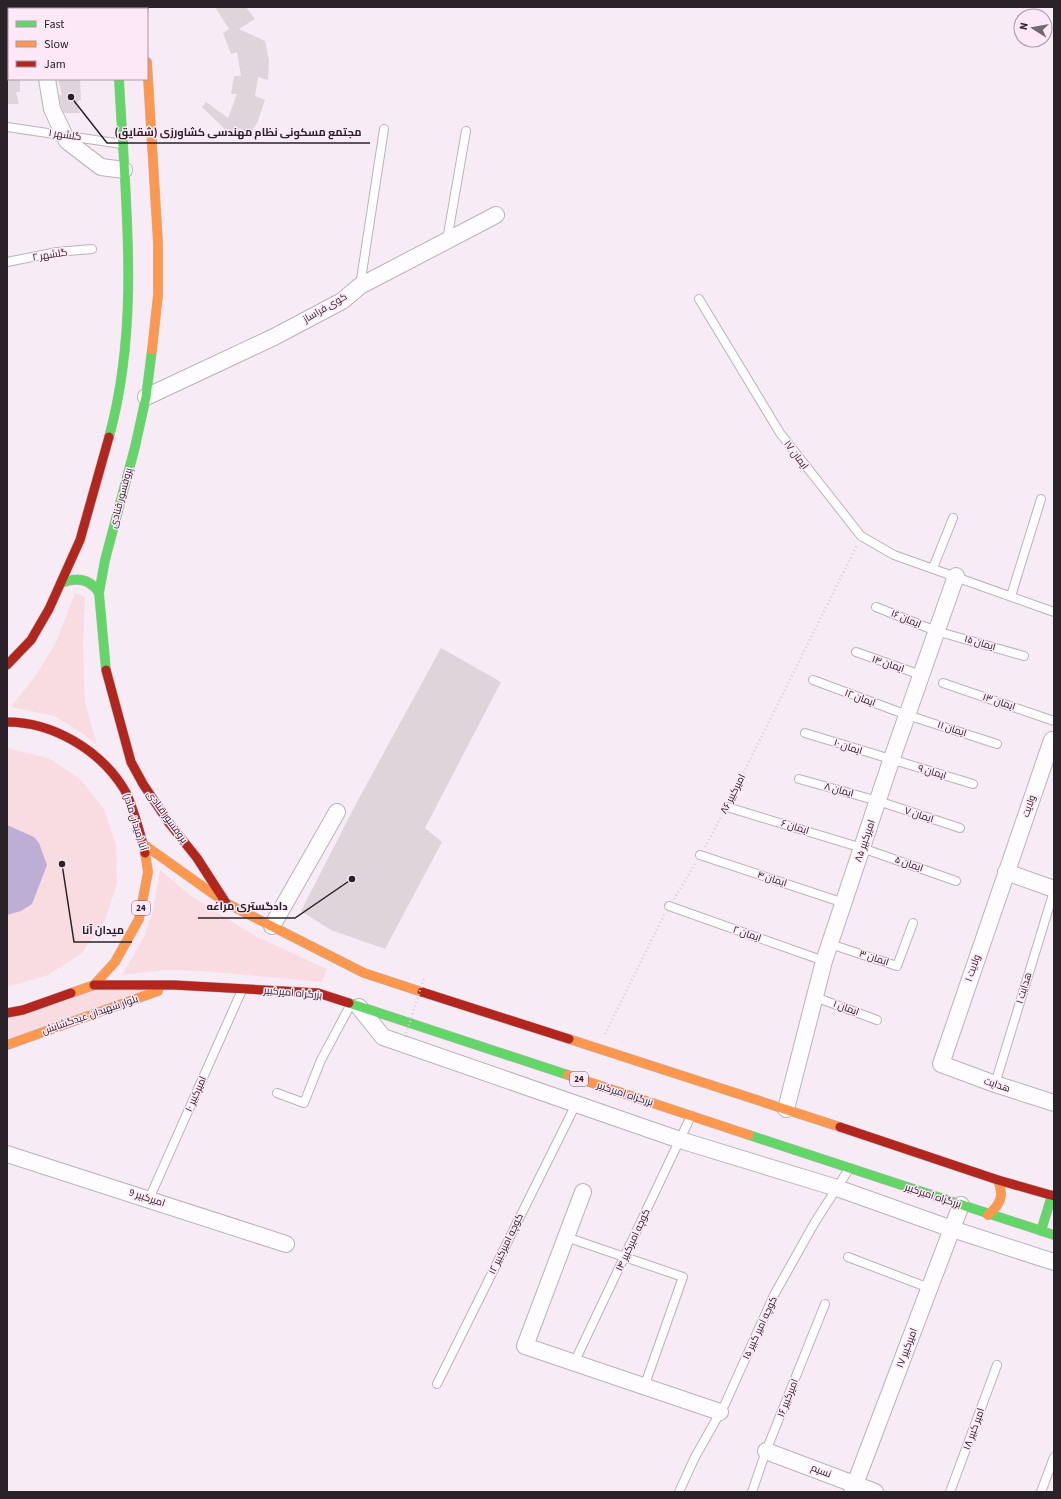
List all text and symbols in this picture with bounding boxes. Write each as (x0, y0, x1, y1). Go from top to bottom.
legend (8, 8, 148, 80)
north arrow (1013, 8, 1053, 48)
text: Fast (44, 16, 64, 33)
text: N (1016, 21, 1032, 31)
text: Slow (44, 36, 69, 53)
text: Jam (44, 56, 66, 73)
callout: (مجتمع مسکونی نظام مهندسی کشاورزی (شقایق (107, 120, 370, 143)
text: (مجتمع مسکونی نظام مهندسی کشاورزی (شقایق (114, 125, 362, 140)
street label: گلشهر ۱ (48, 126, 82, 144)
street label: گلشهر ۲ (31, 245, 69, 265)
street label: کوی فراساز (300, 290, 350, 327)
street label: ایمان ۱۷ (780, 438, 812, 472)
street label: پروفسور قنادی (106, 466, 136, 530)
street label: ایمان ۱۶ (889, 607, 923, 631)
street label: ایمان ۱۵ (963, 632, 997, 654)
street label: ایمان ۱۴ (870, 652, 906, 676)
street label: ایمان ۱۲ (843, 686, 877, 710)
street label: ایمان ۱۳ (981, 690, 1017, 714)
street label: ایمان ۱۱ (936, 718, 968, 740)
street label: ایمان ۱۰ (832, 736, 864, 758)
street label: ایمان ۹ (916, 761, 948, 783)
street label: امیرکبیر ۸۶ (717, 772, 749, 816)
street label: ایمان ۸ (823, 779, 855, 801)
street label: پروفسور قنادی (143, 788, 191, 846)
street label: آنا (میدان مادر) (120, 792, 150, 853)
street label: ولایت (1019, 793, 1039, 819)
street label: ایمان ۷ (903, 804, 935, 826)
street label: ایمان ۶ (779, 816, 811, 838)
street label: امیرکبیر ۸۵ (851, 818, 879, 864)
street label: ایمان ۵ (893, 853, 925, 875)
street label: ایمان ۴ (755, 868, 789, 890)
callout: دادگستری مراغه (198, 895, 295, 918)
text: دادگستری مراغه (206, 899, 288, 914)
road number: 24 (132, 901, 150, 915)
callout: میدان آنا (74, 919, 132, 942)
text: میدان آنا (82, 923, 124, 938)
street label: ایمان ۲ (731, 923, 763, 945)
street label: ایمان ۳ (857, 947, 891, 969)
street label: ولایت ۱ (962, 953, 984, 983)
street label: هدایت ۱ (1013, 971, 1035, 1005)
street label: بزرگراه امیرکبیر (262, 983, 323, 1003)
street label: بلوار شهیدان عیدگشایش (40, 992, 140, 1038)
street label: ایمان ۱ (831, 997, 861, 1019)
road number: 24 (570, 1072, 588, 1086)
street label: امیرکبیر ۱۰ (182, 1074, 210, 1114)
street label: هدایت (982, 1074, 1012, 1096)
street label: بزرگراه امیرکبیر (594, 1078, 655, 1110)
street label: بزرگراه امیرکبیر (902, 1180, 963, 1212)
street label: امیرکبیر 9 (127, 1186, 167, 1210)
street label: کوچه امیرکبیر ۱۴ (612, 1207, 654, 1273)
street label: کوچه امیرکبیر ۱۲ (485, 1211, 527, 1277)
street label: کوچه امیر کبیر ۱۵ (739, 1294, 781, 1362)
street label: امیرکبیر ۱۷ (893, 1326, 921, 1370)
street label: امیرکبیر ۱۶ (774, 1377, 802, 1419)
street label: امیر کبیر ۱۸ (960, 1406, 988, 1452)
street label: نسیم (809, 1461, 833, 1481)

